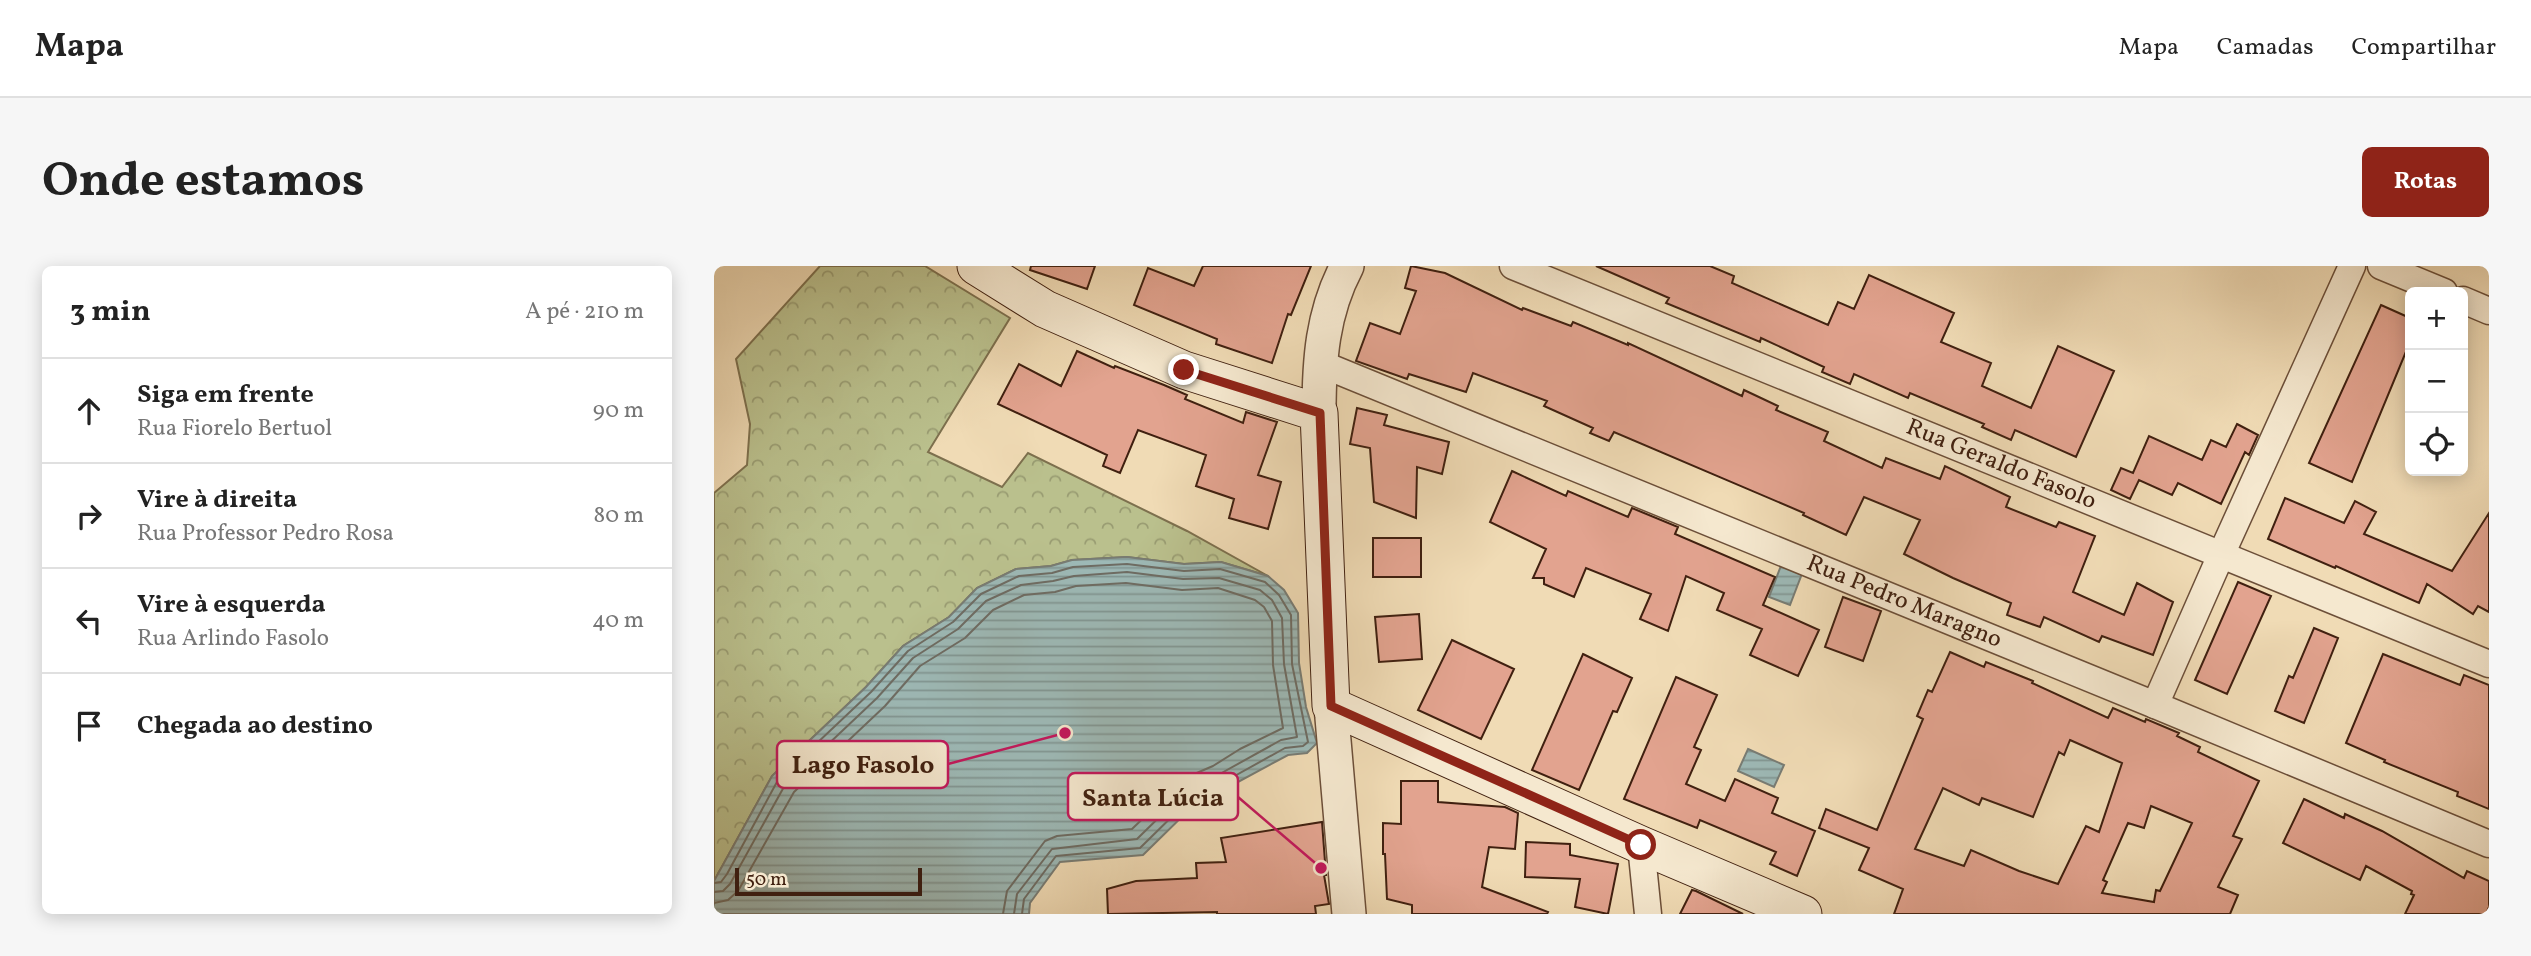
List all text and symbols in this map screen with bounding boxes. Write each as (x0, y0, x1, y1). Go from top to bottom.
text: Mapa (35, 25, 124, 71)
text: Mapa (2119, 31, 2179, 65)
text: Camadas (2217, 31, 2313, 65)
text: Compartilhar (2351, 31, 2496, 65)
button: Rotas (2362, 147, 2489, 217)
text: Onde estamos (42, 148, 364, 217)
map controls (2405, 287, 2468, 476)
button: + (2405, 287, 2468, 350)
text: 3 min (70, 291, 151, 333)
text: A pé · 210 m (525, 296, 644, 328)
button: − (2405, 350, 2468, 413)
route end (1168, 354, 1199, 385)
text: Siga em frente (137, 377, 314, 413)
icon: ahead (70, 392, 108, 430)
text: 90 m (593, 395, 644, 427)
street label: Rua Geraldo Fasolo (1901, 411, 2101, 519)
text: Rua Fiorelo Bertuol (137, 413, 332, 445)
button: locate (2405, 413, 2468, 476)
text: Vire à direita (137, 482, 297, 518)
icon: right (70, 497, 108, 535)
text: 80 m (594, 500, 644, 532)
text: Rua Professor Pedro Rosa (137, 518, 394, 550)
street label: Rua Pedro Maragno (1801, 547, 2007, 658)
text: Vire à esquerda (137, 587, 326, 623)
icon: left (70, 602, 108, 640)
text: 40 m (592, 605, 644, 637)
text: Rua Arlindo Fasolo (137, 623, 329, 655)
icon: arrive (70, 707, 108, 745)
text: Chegada ao destino (137, 708, 373, 744)
callout: Lago Fasolo (777, 741, 948, 788)
text: Lago Fasolo (792, 748, 934, 784)
callout: Santa Lúcia (1068, 773, 1238, 820)
text: Santa Lúcia (1082, 781, 1224, 817)
route start (1625, 829, 1656, 860)
scale bar (735, 865, 922, 897)
text: 50 m (746, 867, 787, 893)

